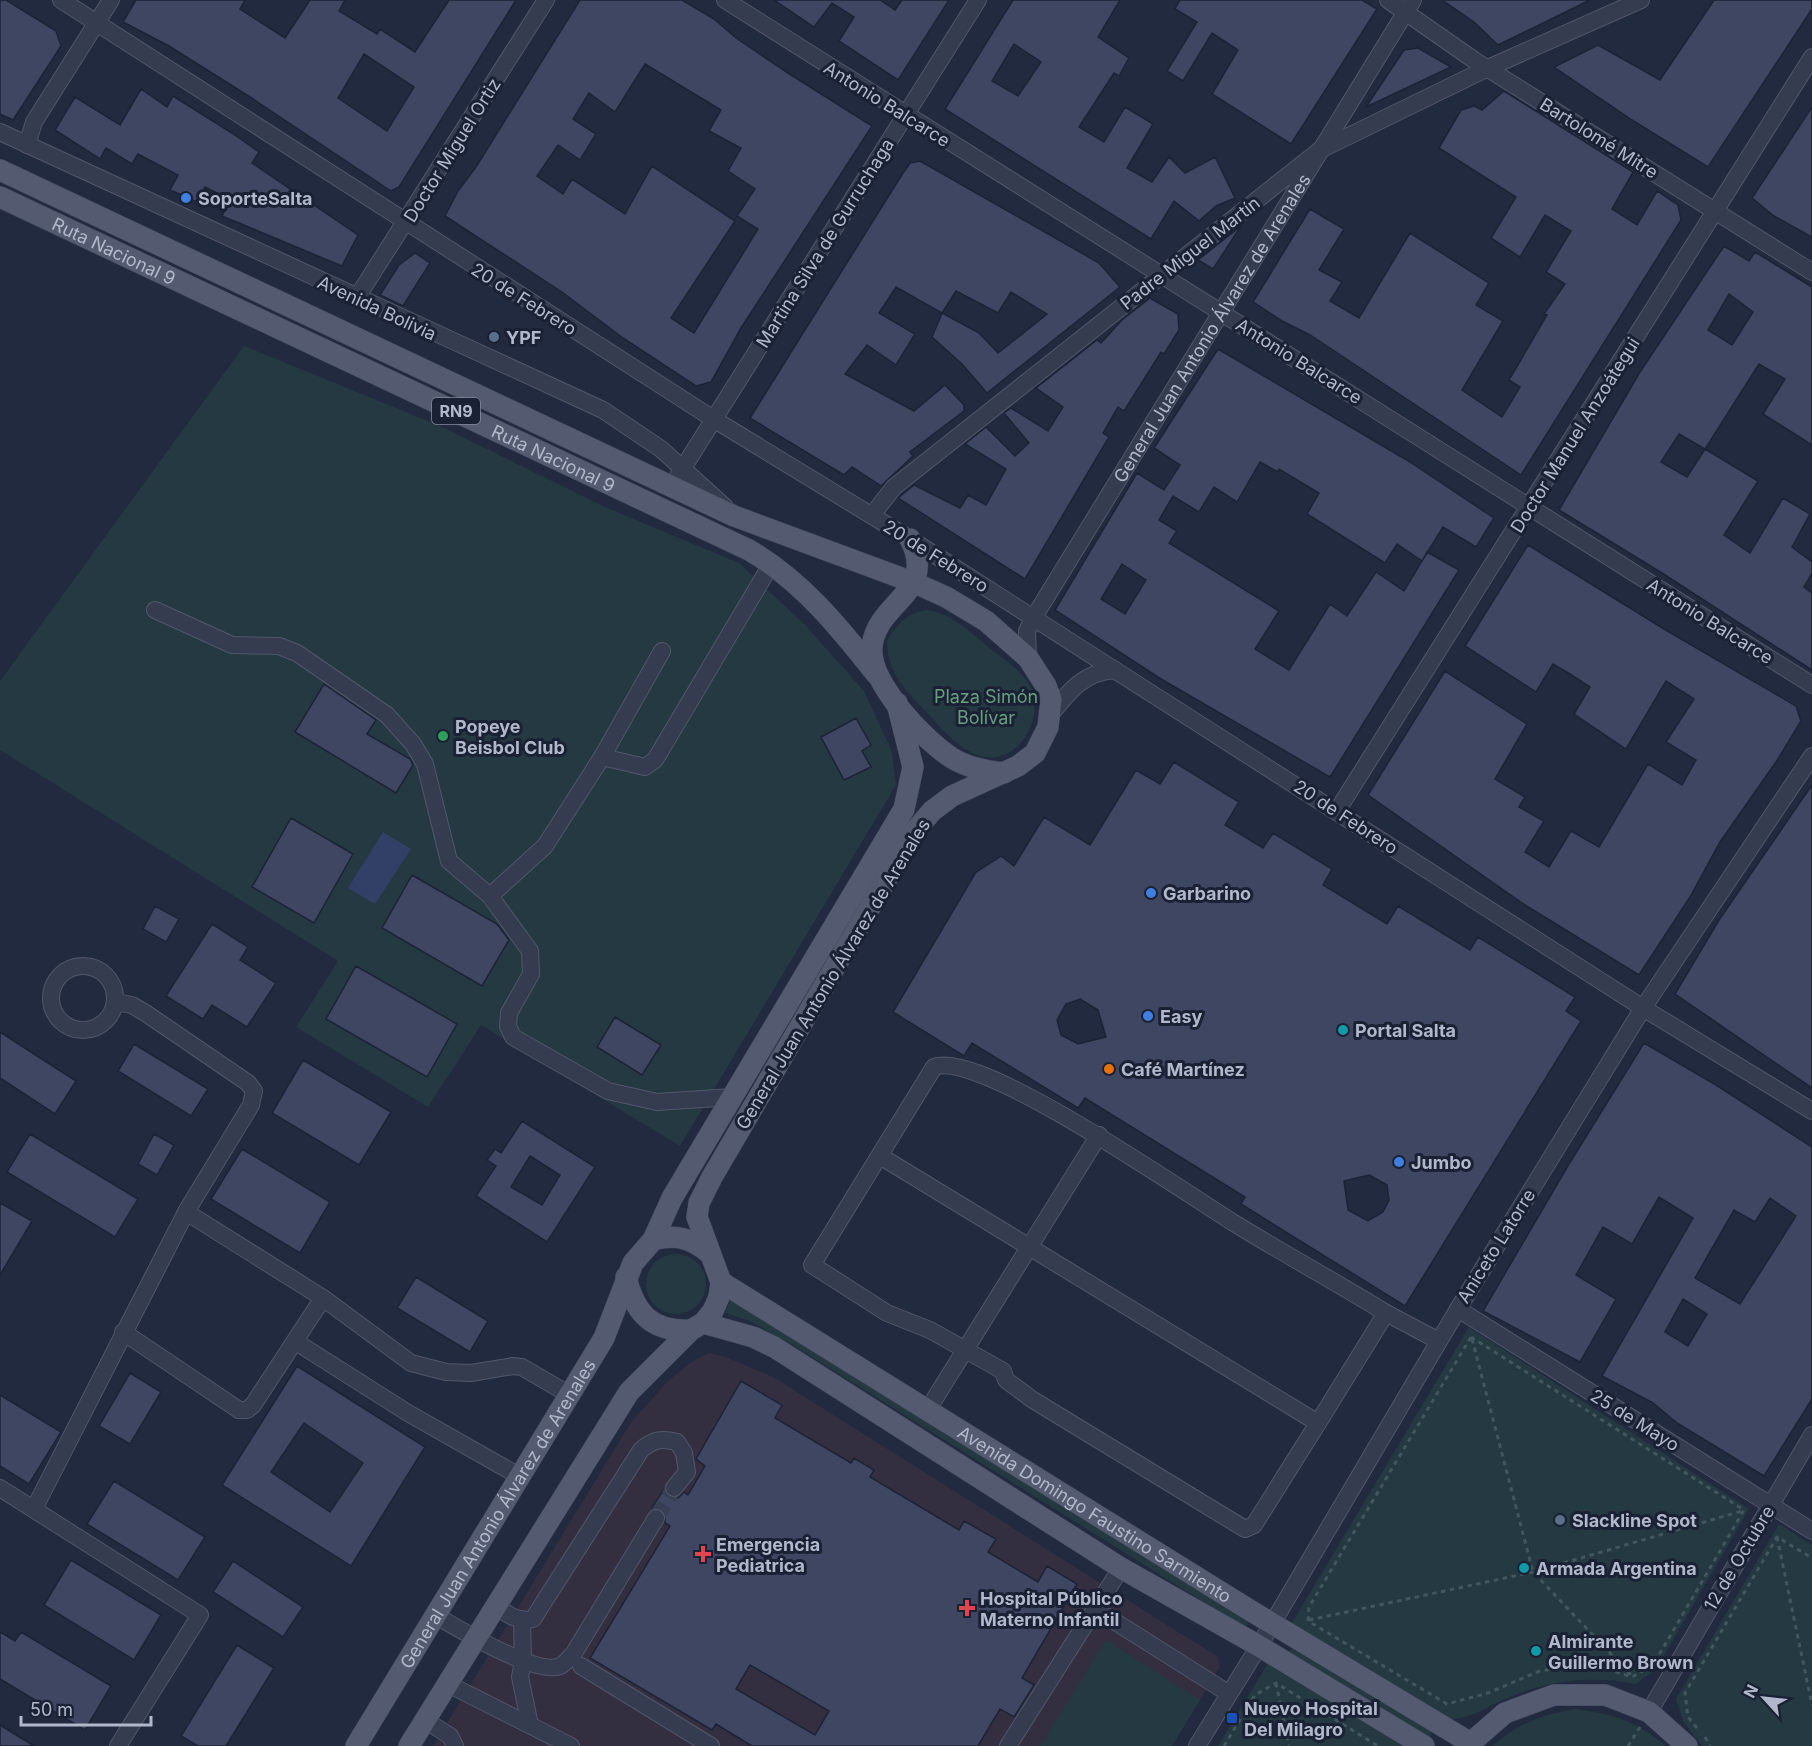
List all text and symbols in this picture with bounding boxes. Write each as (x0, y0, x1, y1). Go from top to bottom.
street label: Antonio Balcarce (820, 57, 954, 151)
street label: Doctor Miguel Ortiz (399, 74, 505, 226)
street label: Bartolomé Mitre (1536, 93, 1662, 183)
street label: Martina Silva de Gurruchaga (752, 135, 898, 351)
street label: General Juan Antonio Álvarez de Arenales (1109, 170, 1314, 486)
place label: SoporteSalta (198, 188, 313, 209)
marker: SoporteSalta (179, 191, 193, 205)
street label: Padre Miguel Martín (1116, 192, 1264, 314)
street label: Ruta Nacional 9 (49, 213, 179, 289)
street label: 20 de Febrero (468, 258, 580, 340)
street label: Avenida Bolivia (314, 271, 440, 345)
street label: Antonio Balcarce (1232, 314, 1366, 408)
place label: YPF (506, 327, 541, 348)
marker: YPF (487, 330, 501, 344)
street label: Doctor Manuel Anzoátegui (1506, 334, 1644, 536)
road number: RN9 (432, 398, 480, 424)
street label: Ruta Nacional 9 (489, 420, 619, 496)
street label: 20 de Febrero (880, 515, 992, 597)
street label: Antonio Balcarce (1643, 574, 1777, 668)
park label: Plaza Simón Bolívar (934, 686, 1038, 728)
place label: Popeye Beisbol Club (455, 716, 565, 758)
marker: Popeye Beisbol Club (436, 729, 450, 743)
street label: 20 de Febrero (1290, 776, 1402, 858)
street label: General Juan Antonio Álvarez de Arenales (731, 815, 934, 1133)
place label: Garbarino (1163, 883, 1251, 904)
marker: Garbarino (1144, 886, 1158, 900)
place label: Easy (1160, 1006, 1202, 1027)
marker: Easy (1141, 1009, 1155, 1023)
place label: Portal Salta (1355, 1020, 1456, 1041)
marker: Portal Salta (1336, 1023, 1350, 1037)
place label: Café Martínez (1121, 1059, 1245, 1080)
marker: Café Martínez (1102, 1062, 1116, 1076)
place label: Jumbo (1411, 1152, 1472, 1173)
marker: Jumbo (1392, 1155, 1406, 1169)
street label: Aniceto Latorre (1452, 1185, 1540, 1307)
street label: General Juan Antonio Álvarez de Arenales (395, 1355, 599, 1672)
street label: 25 de Mayo (1587, 1385, 1683, 1455)
street label: Avenida Domingo Faustino Sarmiento (954, 1421, 1235, 1607)
street label: 12 de Octubre (1699, 1502, 1779, 1614)
place label: Slackline Spot (1572, 1510, 1697, 1531)
marker: Slackline Spot (1553, 1513, 1567, 1527)
place label: Emergencia Pediatrica (716, 1534, 820, 1576)
marker: Emergencia Pediatrica (694, 1545, 712, 1563)
place label: Armada Argentina (1536, 1558, 1697, 1579)
marker: Armada Argentina (1517, 1561, 1531, 1575)
place label: Hospital Público Materno Infantil (980, 1588, 1123, 1630)
marker: Hospital Público Materno Infantil (958, 1599, 976, 1617)
place label: Almirante Guillermo Brown (1548, 1631, 1693, 1673)
marker: Almirante Guillermo Brown (1529, 1644, 1543, 1658)
north arrow (1734, 1668, 1794, 1728)
text: N (1739, 1681, 1762, 1701)
scale bar (21, 1689, 152, 1727)
place label: Nuevo Hospital Del Milagro (1244, 1698, 1378, 1740)
text: 50 m (30, 1699, 73, 1720)
marker: Nuevo Hospital Del Milagro (1225, 1711, 1239, 1725)

